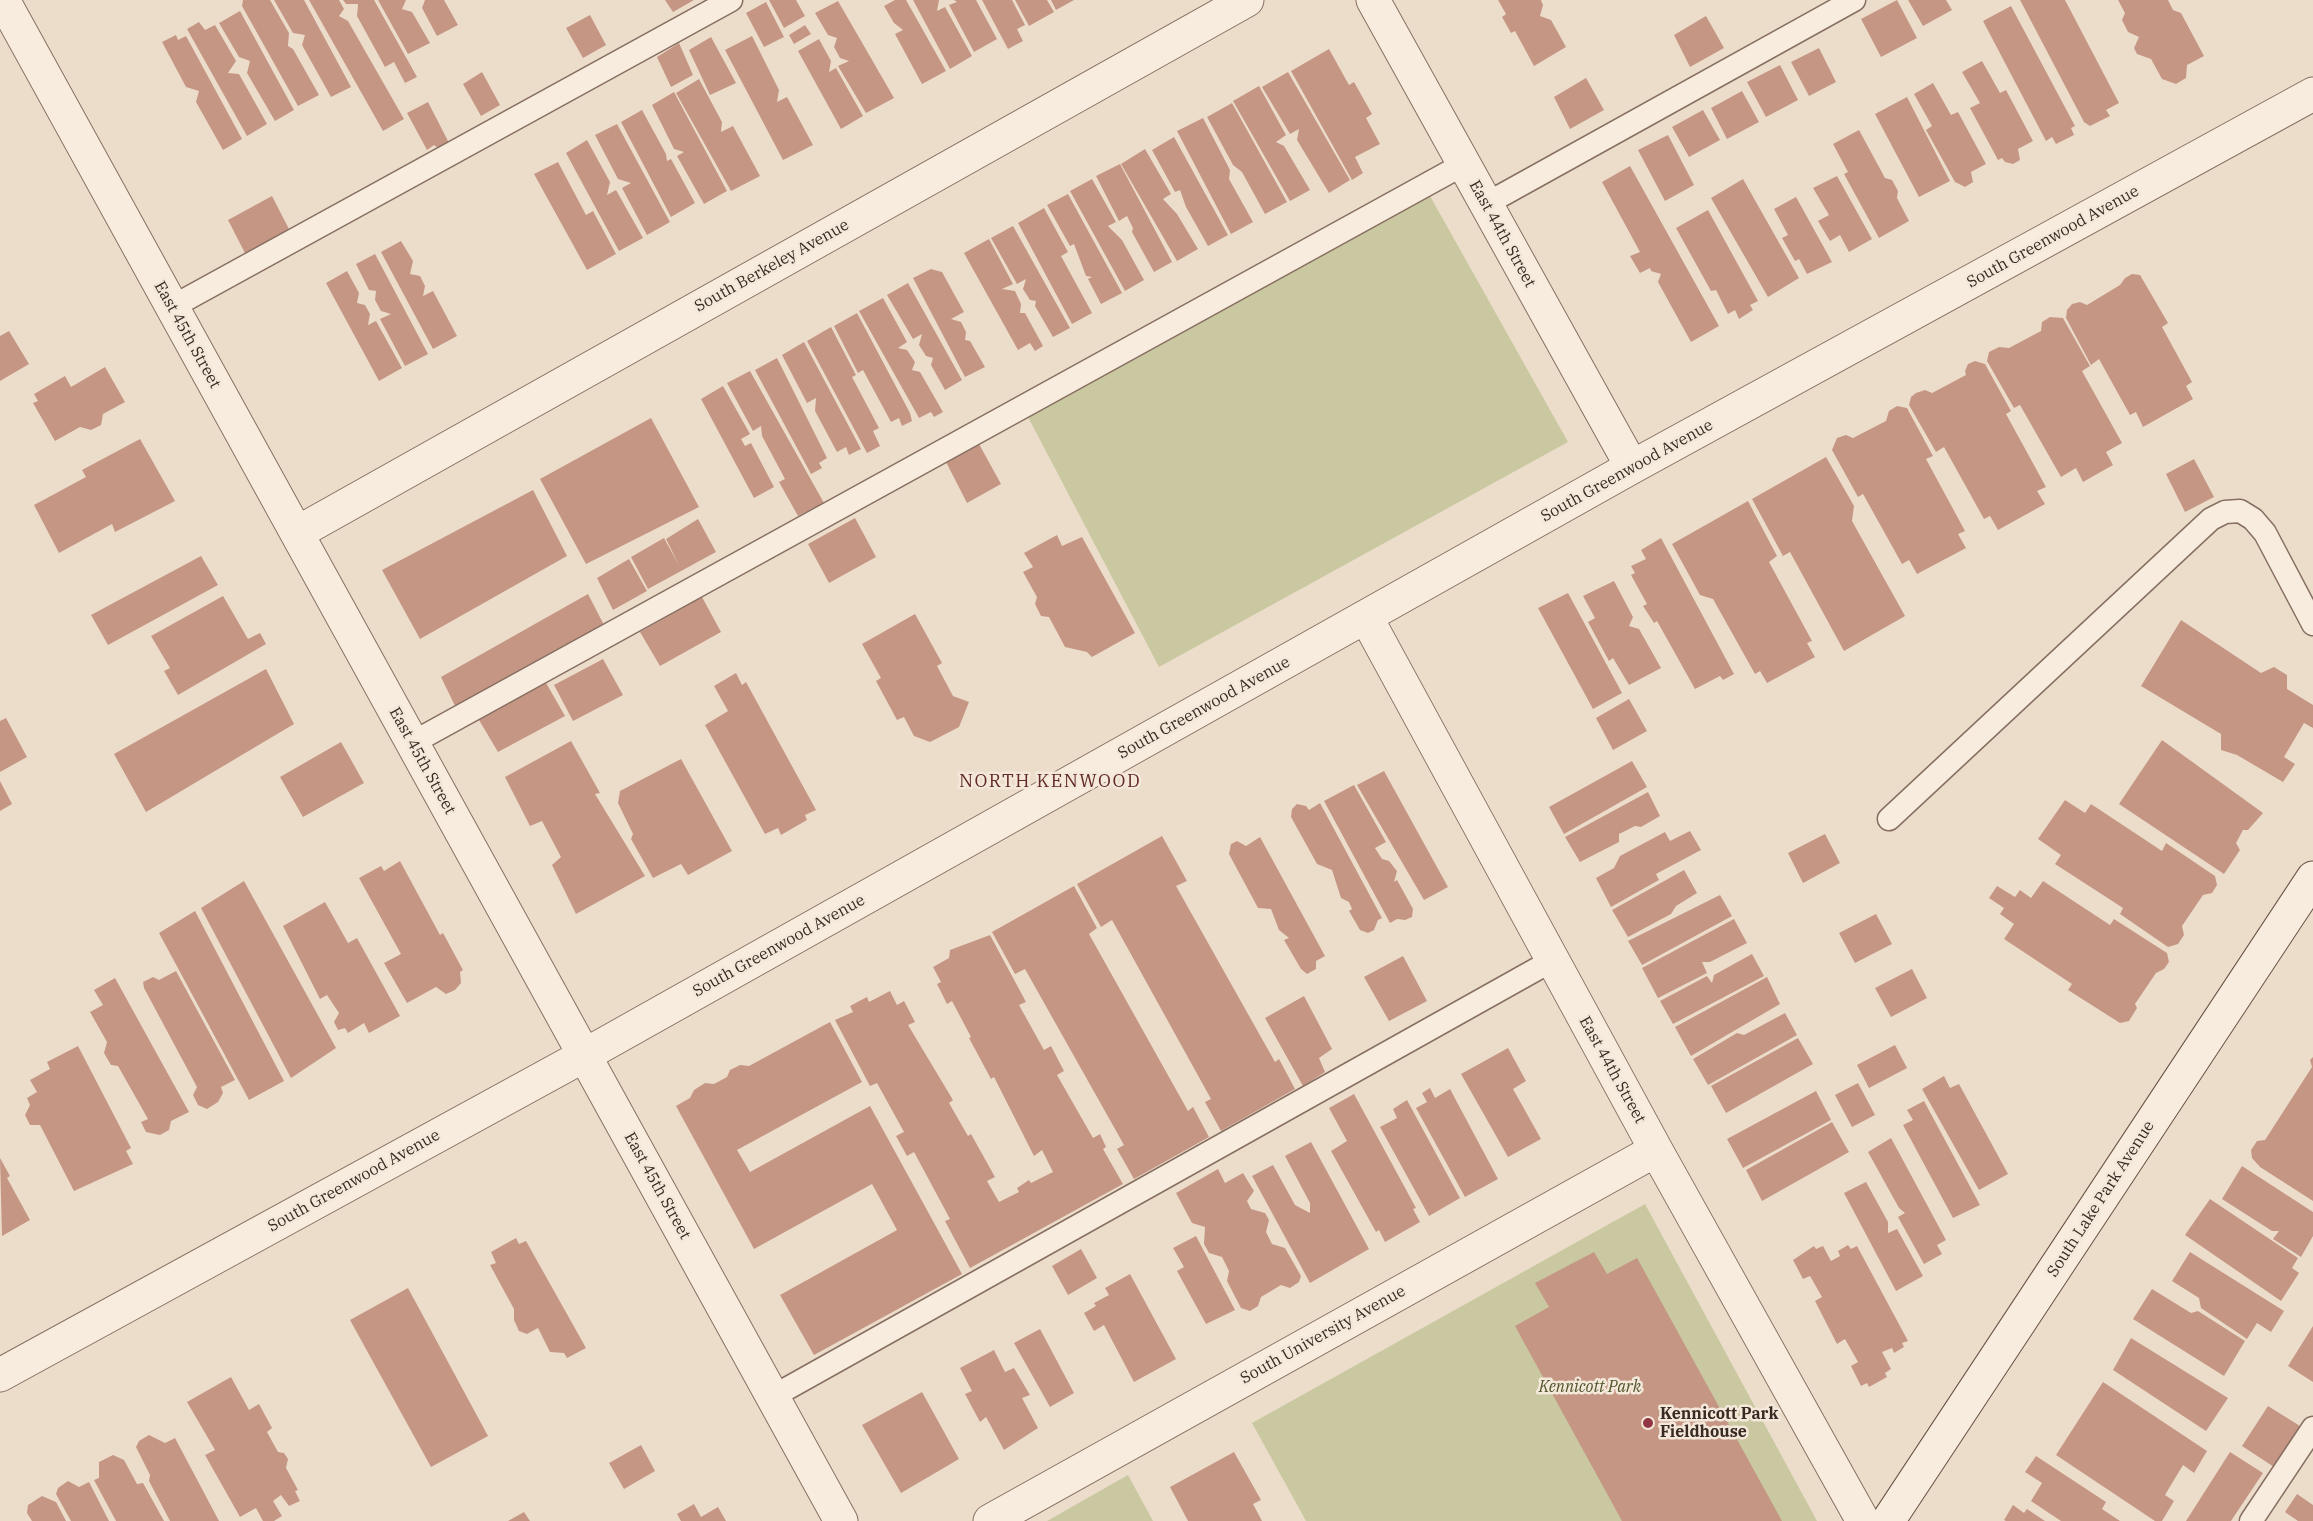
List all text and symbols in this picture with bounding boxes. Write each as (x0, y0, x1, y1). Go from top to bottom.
street label: East 44th Street (1465, 177, 1539, 291)
street label: South Greenwood Avenue (1964, 182, 2142, 292)
street label: South Berkeley Avenue (691, 216, 853, 316)
street label: East 45th Street (150, 278, 224, 392)
street label: South Greenwood Avenue (1538, 416, 1716, 526)
street label: South Greenwood Avenue (1115, 653, 1293, 763)
street label: East 45th Street (385, 704, 459, 818)
district label: NORTH KENWOOD (959, 771, 1141, 793)
street label: South Greenwood Avenue (690, 891, 868, 1001)
street label: East 44th Street (1575, 1013, 1649, 1127)
street label: South Lake Park Avenue (2043, 1117, 2159, 1281)
street label: South Greenwood Avenue (265, 1126, 443, 1236)
street label: East 45th Street (620, 1129, 694, 1243)
street label: South University Avenue (1237, 1282, 1409, 1388)
park label: Kennicott Park (1539, 1377, 1641, 1397)
place label: Kennicott Park Fieldhouse (1660, 1404, 1778, 1442)
marker: Kennicott Park Fieldhouse (1641, 1416, 1655, 1430)

